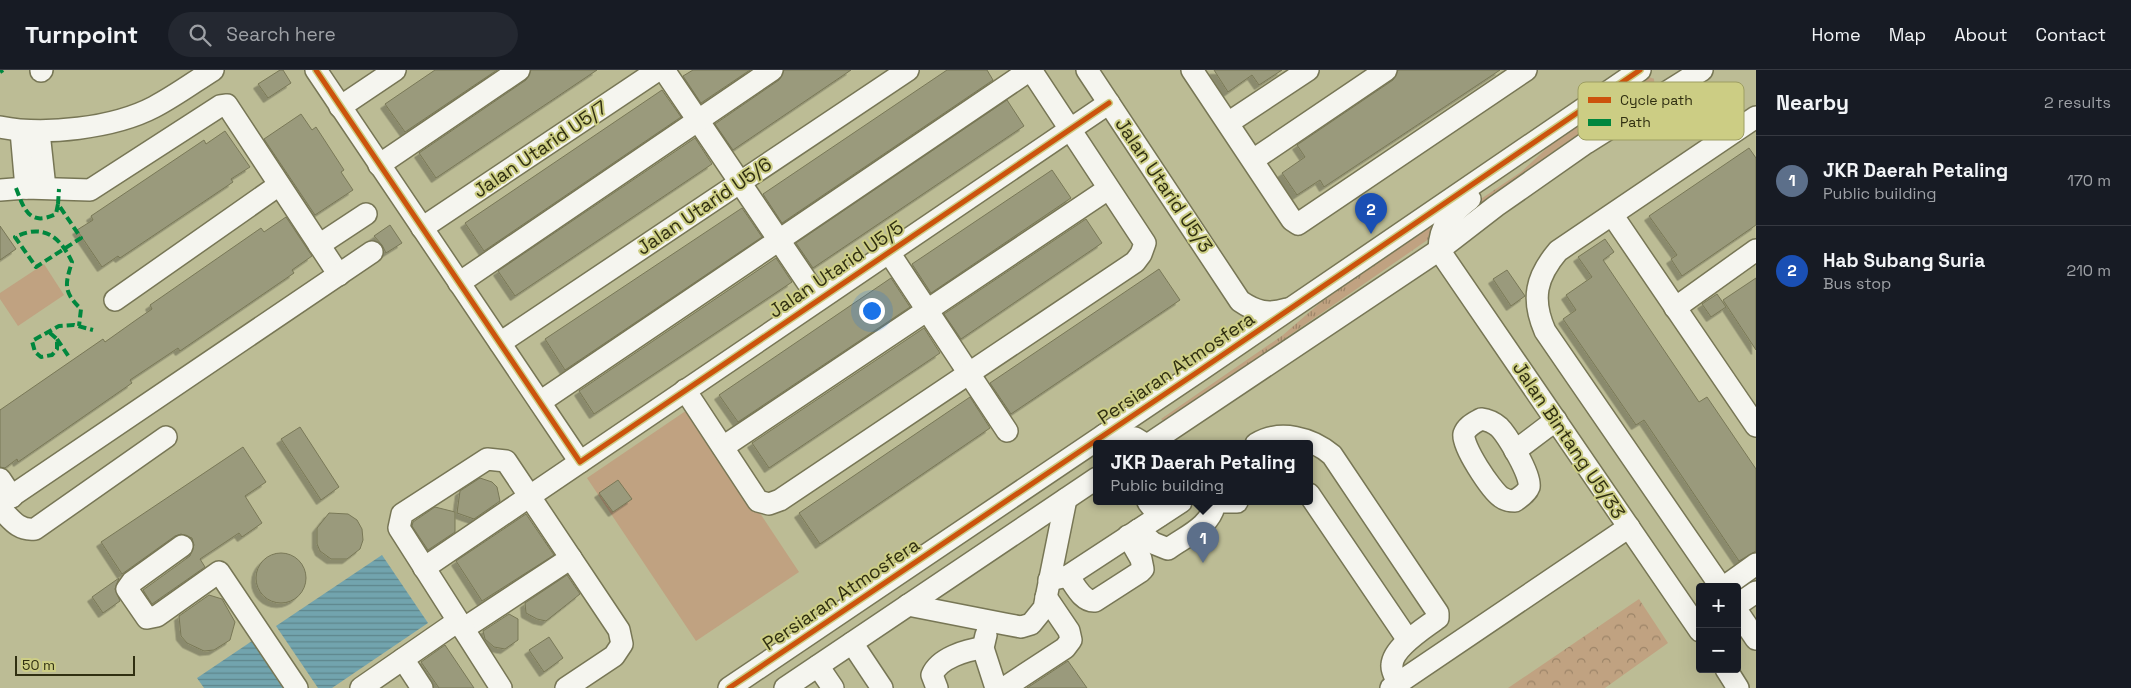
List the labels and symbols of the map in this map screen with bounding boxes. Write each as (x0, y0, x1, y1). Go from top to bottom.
legend (1578, 82, 1744, 140)
text: Cycle path (1620, 91, 1693, 109)
street label: Jalan Utarid U5/7 (468, 95, 612, 203)
street label: Jalan Utarid U5/3 (1110, 113, 1218, 257)
text: Path (1620, 113, 1651, 131)
street label: Jalan Utarid U5/6 (632, 152, 776, 260)
pin: 2 (1355, 193, 1387, 234)
street label: Jalan Utarid U5/5 (764, 215, 908, 323)
your location (859, 298, 885, 324)
street label: Persiaran Atmosfera (1093, 306, 1259, 430)
street label: Jalan Bintang U5/33 (1507, 356, 1631, 524)
pin: 1 (1187, 522, 1219, 563)
street label: Persiaran Atmosfera (758, 532, 924, 656)
scale bar (15, 653, 135, 676)

